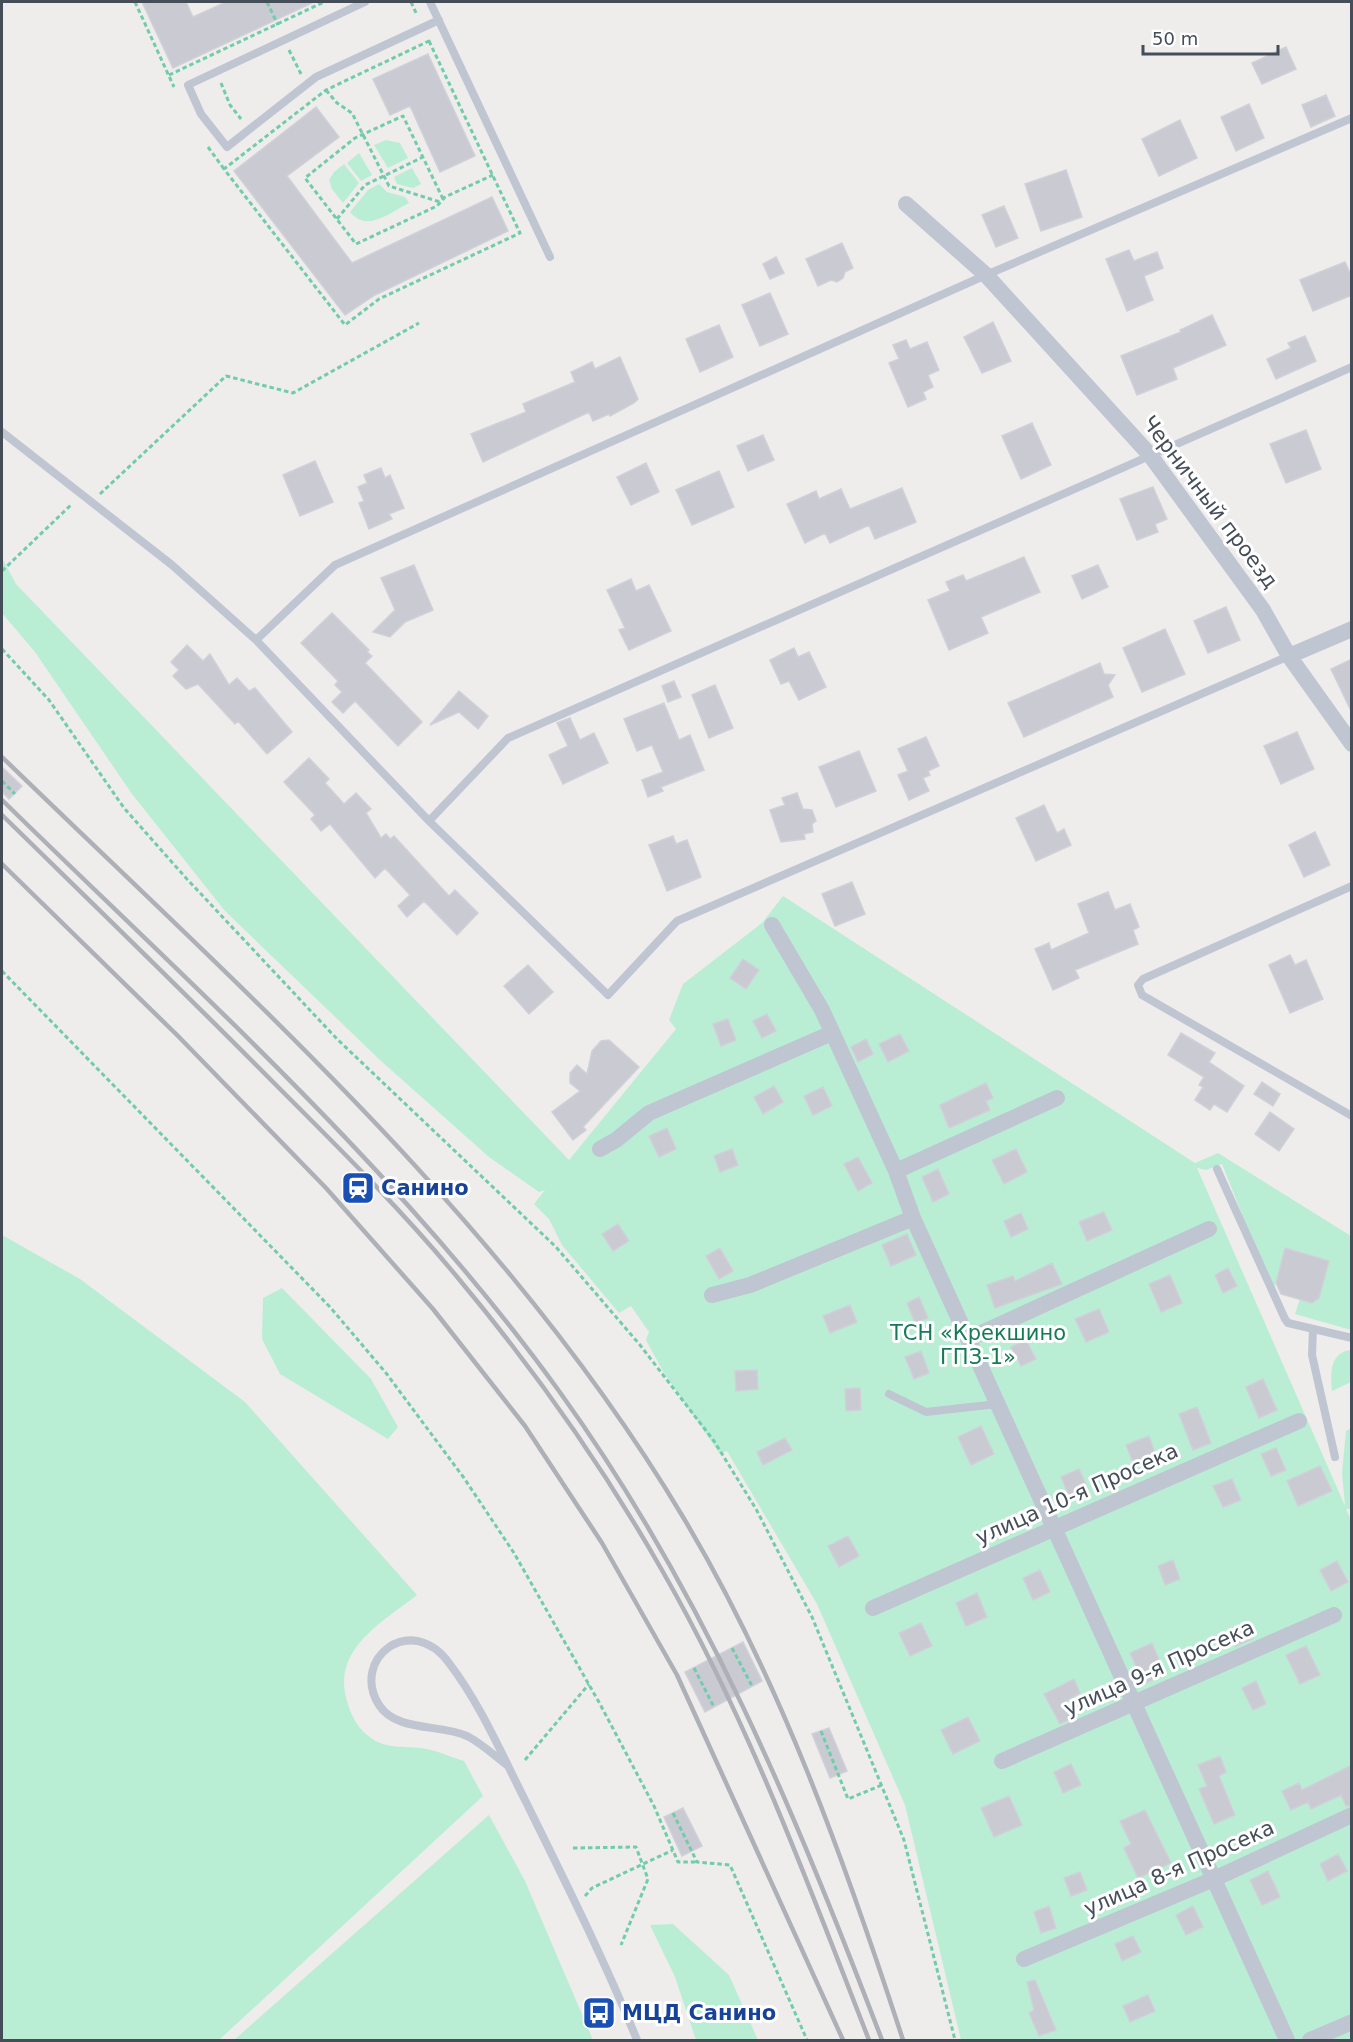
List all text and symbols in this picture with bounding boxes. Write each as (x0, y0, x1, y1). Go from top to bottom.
scale bar (1143, 18, 1278, 56)
text: 50 m (1152, 28, 1198, 49)
street label: Черничный проезд (1137, 411, 1283, 593)
station icon: Санино (340, 1170, 376, 1206)
place label: Санино (381, 1176, 469, 1200)
park label: ТСН «Крекшино ГПЗ-1» (889, 1321, 1066, 1369)
street label: улица 10-я Просека (972, 1439, 1182, 1549)
street label: улица 9-я Просека (1060, 1615, 1258, 1721)
street label: улица 8-я Просека (1080, 1815, 1278, 1921)
bus stop icon: МЦД Санино (581, 1995, 617, 2031)
place label: МЦД Санино (622, 2001, 776, 2025)

